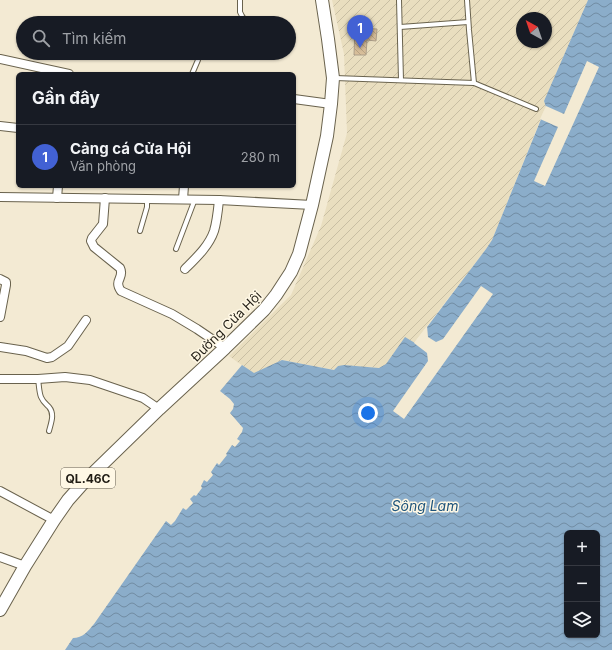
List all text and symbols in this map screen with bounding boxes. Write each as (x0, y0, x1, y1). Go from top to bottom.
north arrow (516, 12, 552, 48)
pin: 1 (347, 15, 373, 48)
search box (16, 16, 296, 60)
icon: search (30, 27, 52, 49)
text: Tìm kiếm (62, 29, 126, 48)
text: Gần đây (32, 88, 100, 108)
text: Cảng cá Cửa Hội (70, 139, 191, 158)
text: 1 (42, 149, 48, 165)
text: 280 m (241, 149, 280, 165)
text: Văn phòng (70, 158, 136, 174)
street label: Đường Cửa Hội (187, 287, 265, 365)
your location (358, 403, 378, 423)
road number: QL.46C (61, 468, 115, 488)
water label: Sông Lam (392, 497, 458, 514)
map controls (564, 530, 600, 638)
button: + (564, 530, 600, 566)
button: − (564, 566, 600, 602)
button: layers (564, 602, 600, 638)

